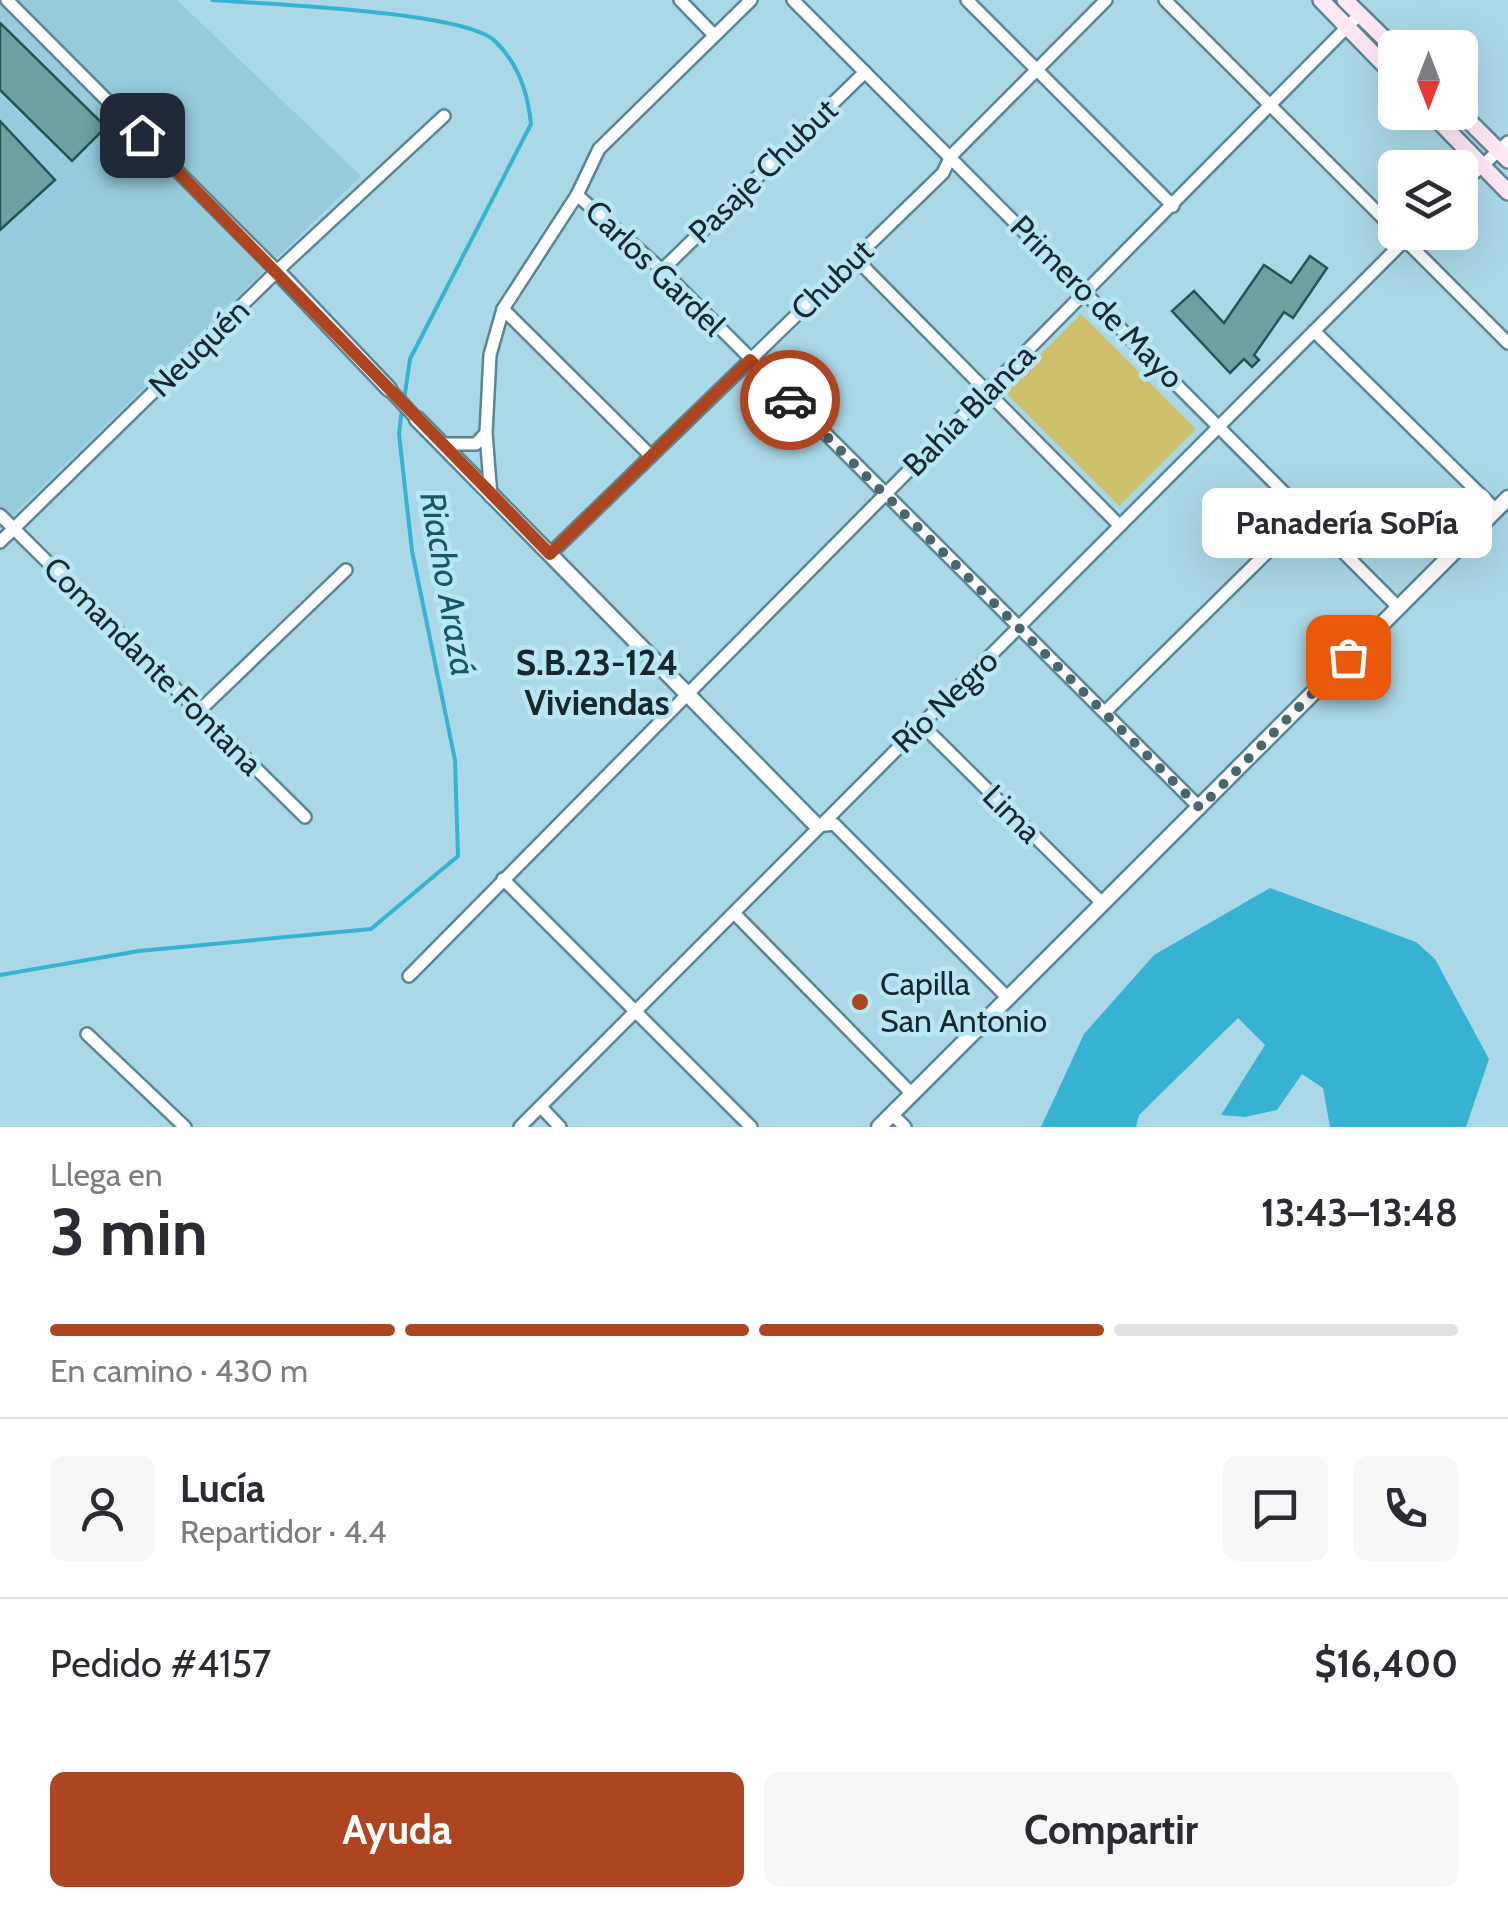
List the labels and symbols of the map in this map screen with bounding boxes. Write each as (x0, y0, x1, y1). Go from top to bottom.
north arrow (1378, 30, 1478, 130)
street label: Pasaje Chubut (680, 90, 845, 251)
pin (100, 93, 185, 178)
street label: Carlos Gardel (577, 191, 734, 344)
street label: Primero de Mayo (1003, 207, 1192, 396)
street label: Chubut (782, 231, 881, 328)
street label: Neuquén (140, 291, 257, 405)
street label: Bahía Blanca (894, 335, 1043, 484)
courier (740, 350, 840, 450)
callout: Panadería SoPía (1203, 487, 1493, 557)
water label: Riacho Arazá (411, 488, 486, 679)
street label: Comandante Fontana (36, 548, 271, 784)
pin (1306, 615, 1391, 700)
district label: S.B.23-124 Viviendas (516, 641, 678, 724)
street label: Río Negro (884, 641, 1006, 761)
street label: Lima (975, 776, 1050, 851)
place label: Capilla San Antonio (880, 964, 1047, 1040)
marker: Capilla San Antonio (849, 991, 871, 1013)

